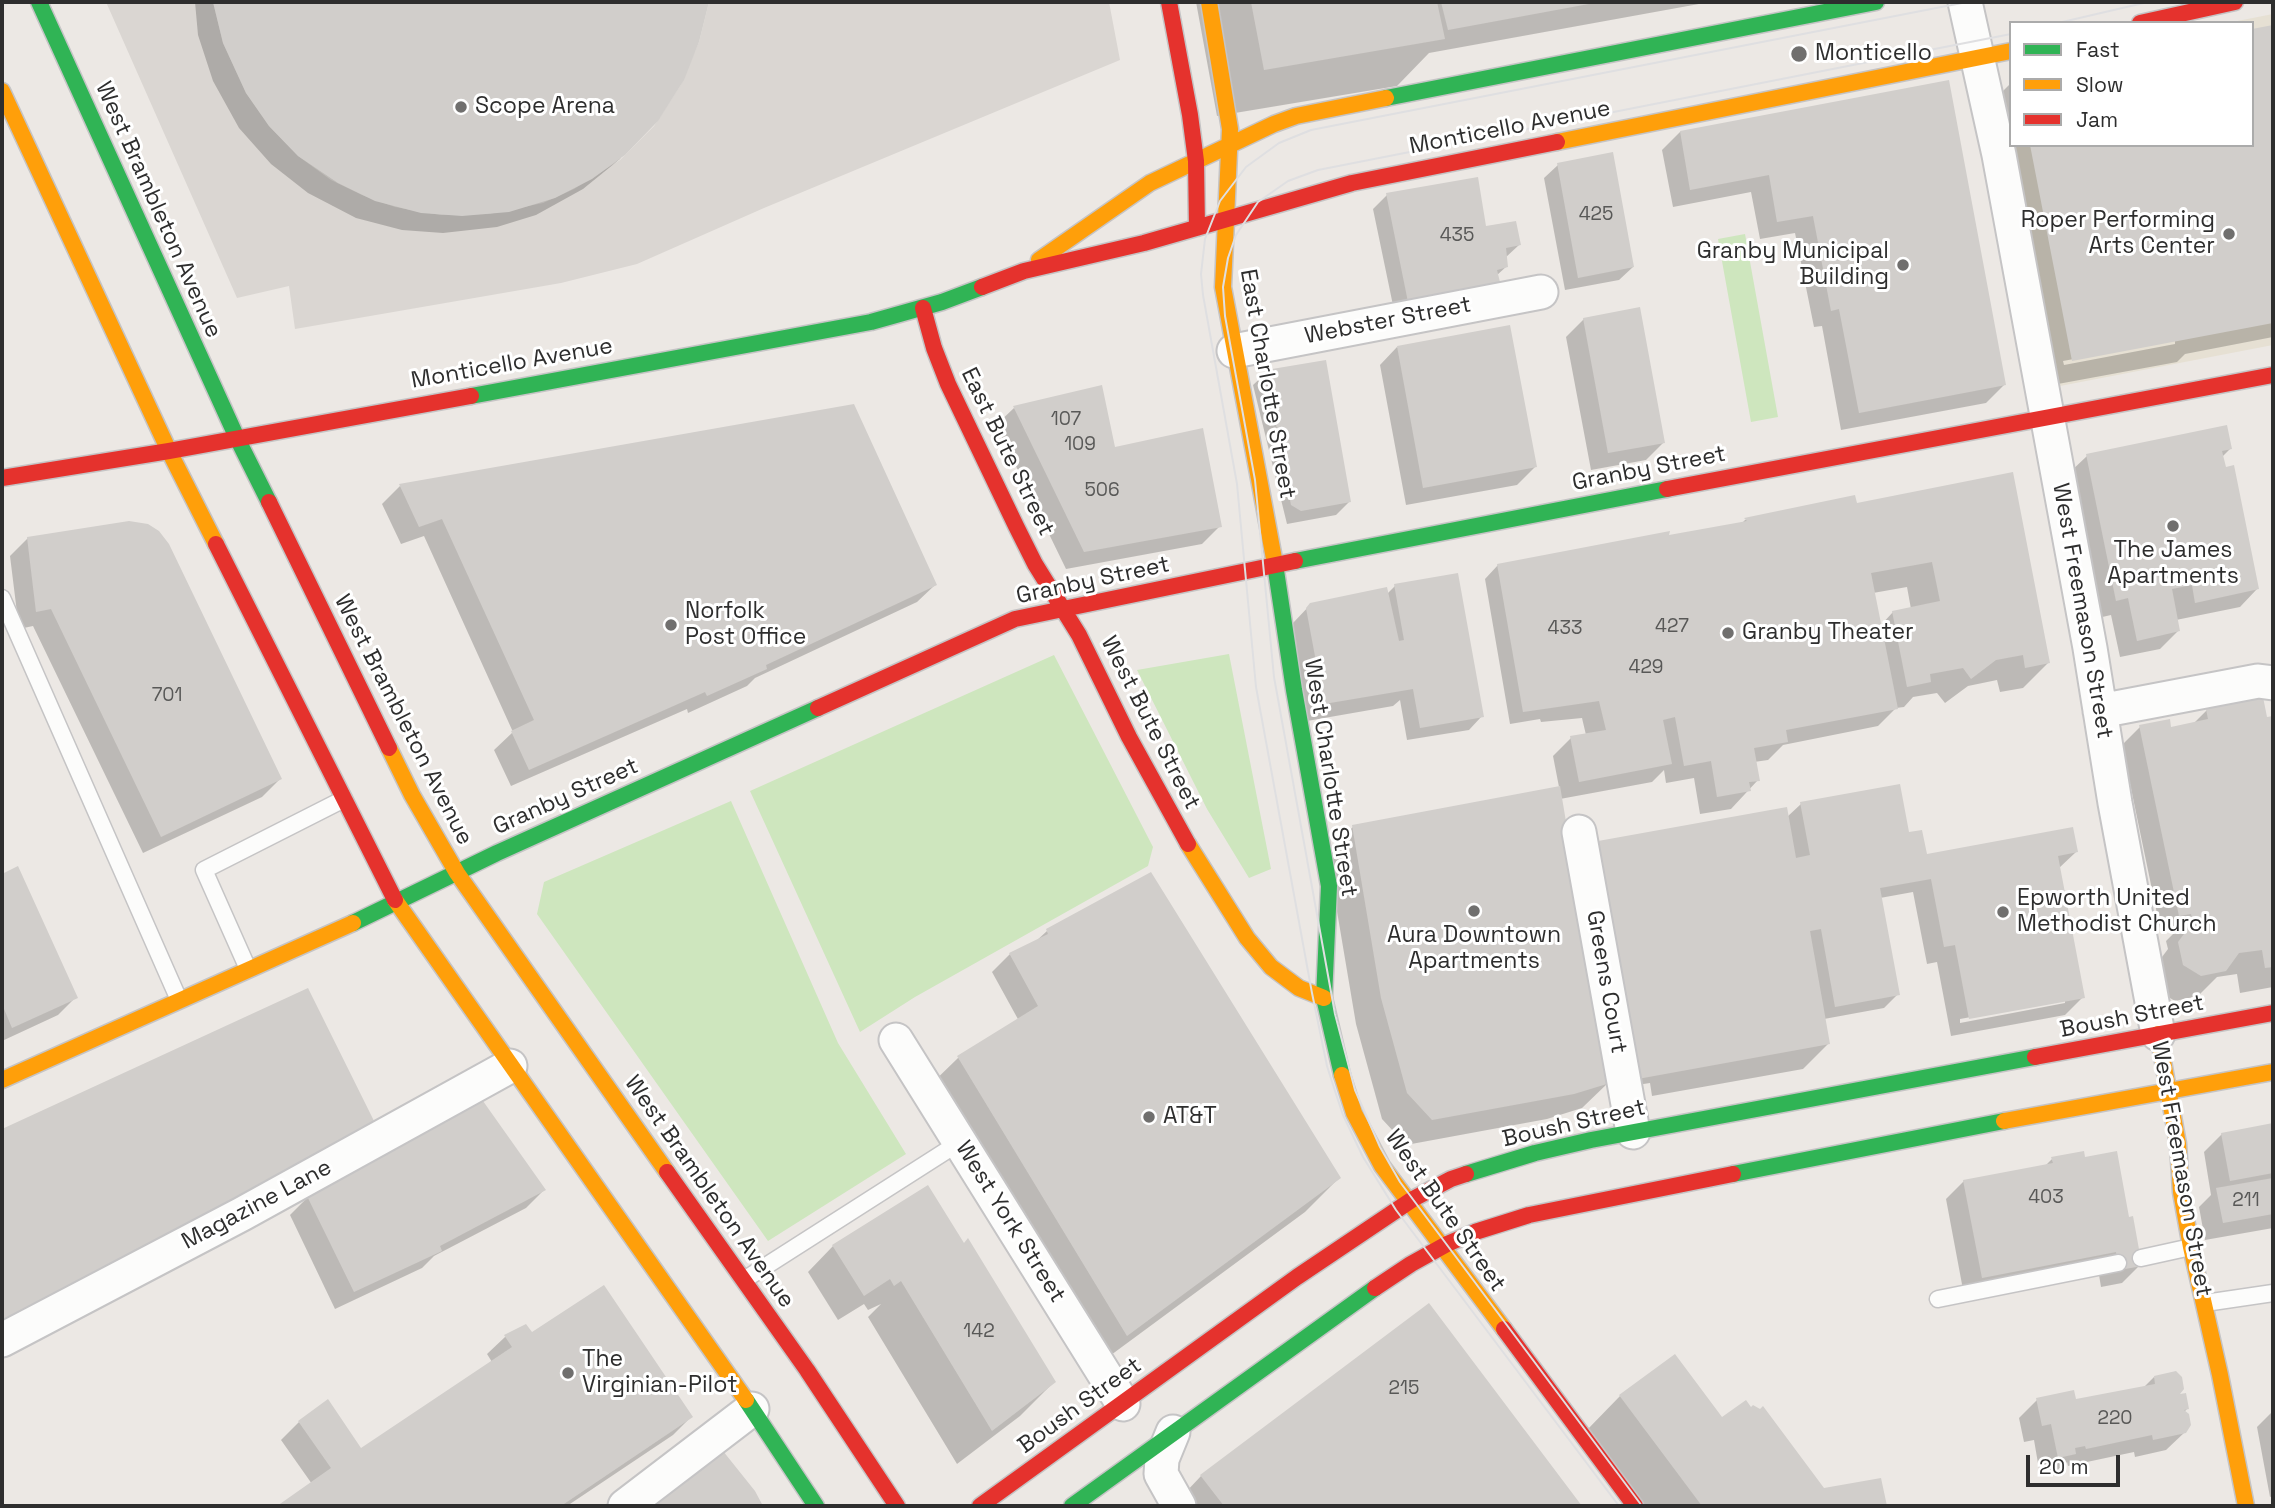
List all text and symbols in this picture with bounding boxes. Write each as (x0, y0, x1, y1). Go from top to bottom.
legend (2009, 21, 2254, 147)
text: Fast (2076, 36, 2120, 63)
place label: Monticello (1815, 40, 1932, 68)
marker: Monticello (1789, 44, 1809, 64)
text: Slow (2076, 71, 2124, 98)
street label: West Brambleton Avenue (89, 78, 227, 342)
place label: Scope Arena (475, 93, 615, 121)
street label: Monticello Avenue (1407, 95, 1613, 161)
marker: Scope Arena (453, 99, 469, 115)
text: Jam (2076, 106, 2118, 133)
house number: 425 (1579, 204, 1613, 226)
place label: Roper Performing Arts Center (2021, 207, 2215, 261)
house number: 435 (1440, 225, 1474, 247)
marker: Roper Performing Arts Center (2221, 226, 2237, 242)
place label: Granby Municipal Building (1697, 238, 1889, 292)
marker: Granby Municipal Building (1895, 257, 1911, 273)
street label: East Charlotte Street (1233, 267, 1301, 501)
street label: Webster Street (1303, 291, 1473, 351)
street label: Monticello Avenue (409, 333, 615, 395)
street label: East Bute Street (954, 363, 1060, 541)
house number: 107 (1051, 409, 1081, 431)
house number: 109 (1064, 434, 1096, 456)
street label: Granby Street (1570, 441, 1728, 497)
house number: 506 (1084, 480, 1120, 502)
street label: West Freemason Street (2046, 481, 2118, 741)
marker: The James Apartments (2165, 518, 2181, 534)
place label: The James Apartments (2107, 537, 2239, 591)
street label: Granby Street (1014, 551, 1172, 611)
street label: West Brambleton Avenue (328, 590, 478, 850)
place label: Norfolk Post Office (685, 598, 806, 652)
house number: 427 (1655, 616, 1689, 638)
marker: Norfolk Post Office (663, 617, 679, 633)
house number: 433 (1548, 618, 1582, 640)
place label: Granby Theater (1742, 619, 1914, 647)
marker: Granby Theater (1720, 625, 1736, 641)
street label: West Bute Street (1094, 632, 1206, 814)
street label: West Charlotte Street (1298, 657, 1362, 899)
house number: 429 (1629, 657, 1663, 679)
house number: 701 (152, 685, 182, 707)
street label: Granby Street (489, 753, 643, 841)
place label: Epworth United Methodist Church (2017, 885, 2217, 939)
marker: Aura Downtown Apartments (1466, 903, 1482, 919)
marker: Epworth United Methodist Church (1995, 904, 2011, 920)
street label: Greens Court (1580, 908, 1632, 1056)
place label: Aura Downtown Apartments (1387, 922, 1561, 976)
street label: Boush Street (2058, 990, 2206, 1044)
street label: West Freemason Street (2145, 1039, 2217, 1299)
street label: West Brambleton Avenue (618, 1070, 800, 1314)
street label: Boush Street (1500, 1094, 1648, 1154)
place label: AT&T (1163, 1103, 1217, 1131)
marker: AT&T (1141, 1109, 1157, 1125)
street label: West Bute Street (1379, 1125, 1511, 1297)
street label: West York Street (949, 1136, 1071, 1308)
street label: Magazine Lane (177, 1154, 337, 1256)
house number: 403 (2028, 1187, 2064, 1209)
house number: 211 (2232, 1190, 2260, 1212)
house number: 142 (963, 1321, 995, 1343)
place label: The Virginian-Pilot (582, 1346, 737, 1400)
street label: Boush Street (1013, 1352, 1147, 1460)
marker: The Virginian-Pilot (560, 1365, 576, 1381)
house number: 215 (1389, 1378, 1419, 1400)
house number: 220 (2097, 1408, 2133, 1430)
scale bar (2030, 1442, 2124, 1486)
text: 20 m (2039, 1453, 2089, 1480)

